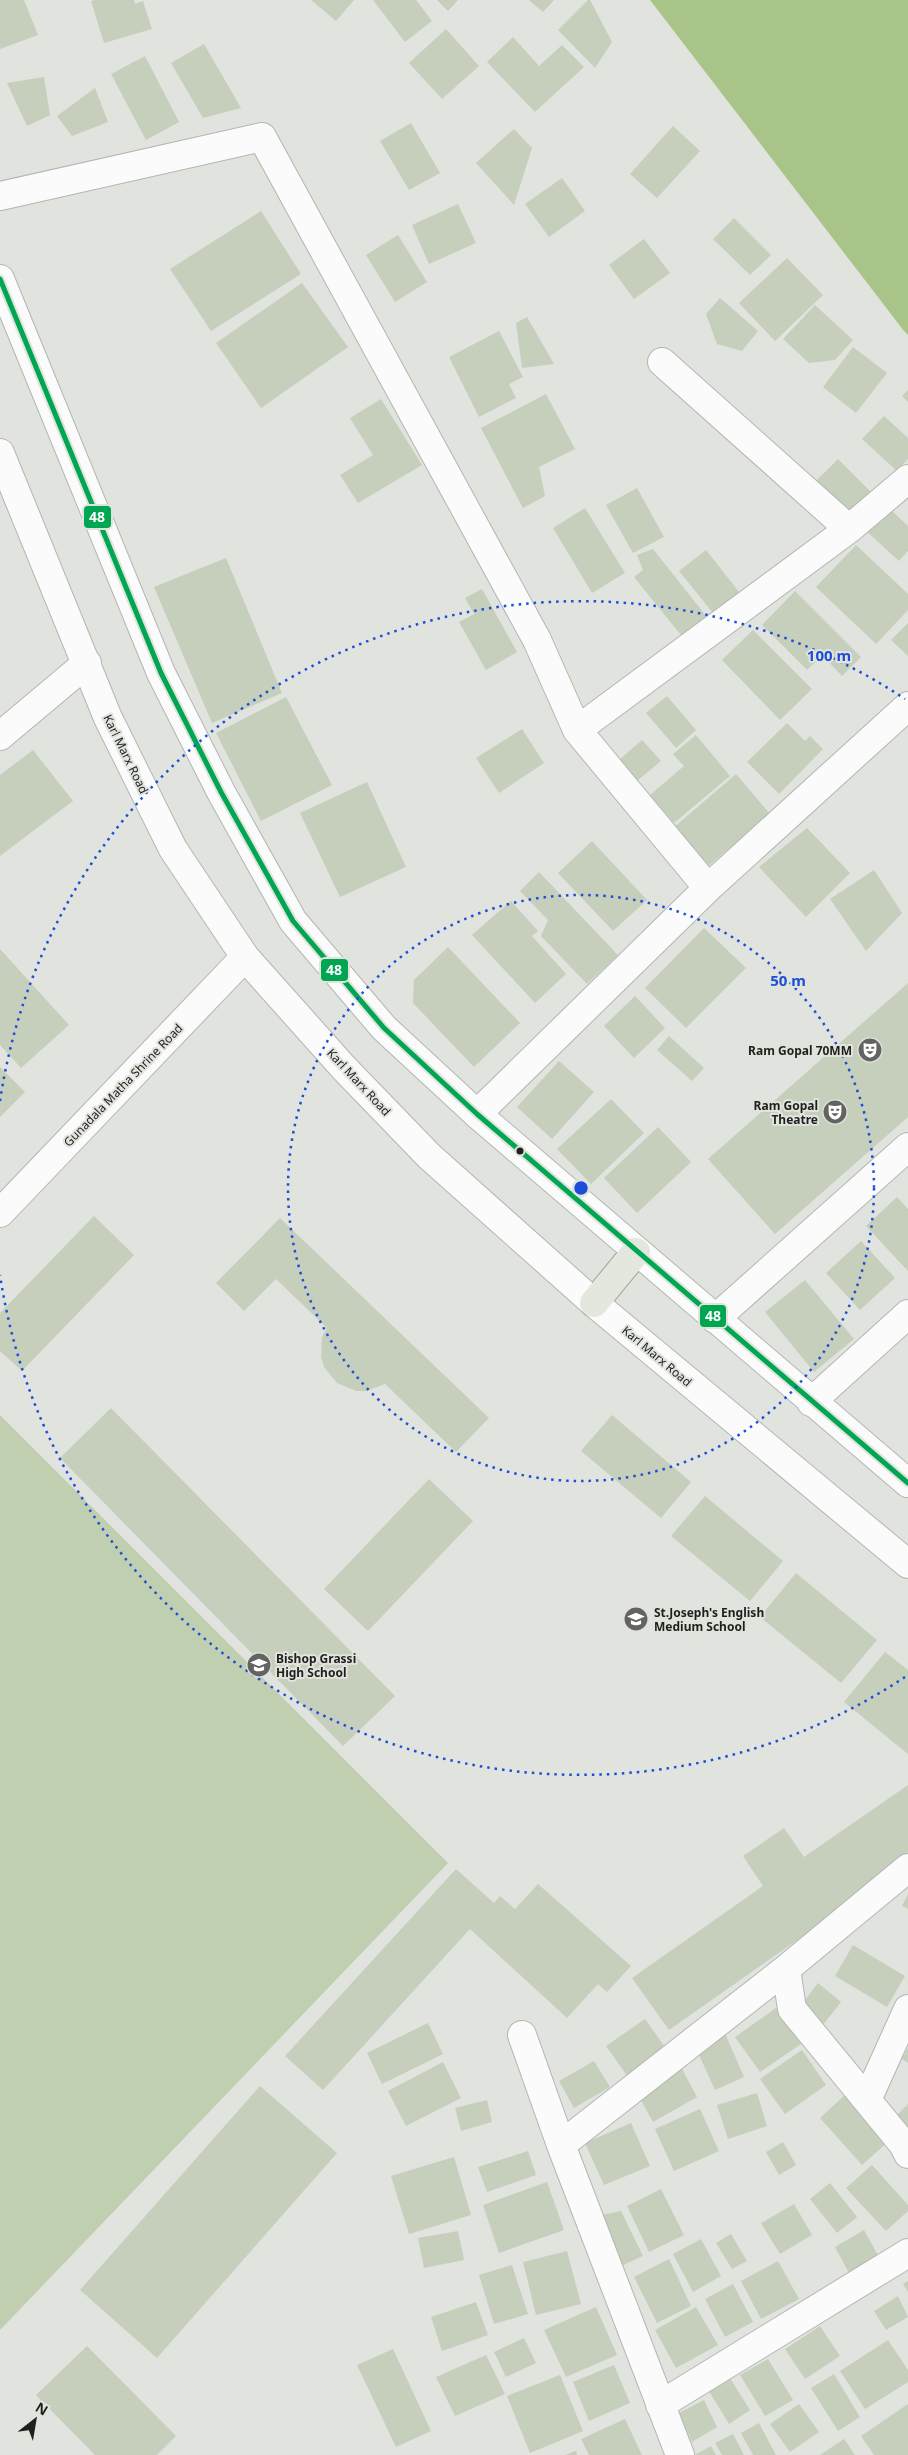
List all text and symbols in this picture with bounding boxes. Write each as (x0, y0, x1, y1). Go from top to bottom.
line badge: 48 (83, 505, 112, 529)
text: 48 (89, 507, 105, 526)
text: 100 m (807, 645, 851, 665)
street label: Karl Marx Road (99, 712, 153, 796)
line badge: 48 (320, 958, 349, 982)
text: 48 (326, 960, 342, 979)
text: 50 m (770, 970, 806, 990)
street label: Gunadala Matha Shrine Road (60, 1020, 186, 1150)
theatre icon: Ram Gopal 70MM (857, 1037, 883, 1063)
place label: Ram Gopal 70MM (748, 1042, 852, 1059)
street label: Karl Marx Road (323, 1045, 395, 1119)
place label: Ram Gopal Theatre (754, 1097, 818, 1128)
theatre icon: Ram Gopal Theatre (822, 1099, 848, 1125)
unlabelled marker (515, 1146, 525, 1156)
centre of rings (572, 1179, 590, 1197)
line badge: 48 (699, 1304, 727, 1328)
text: 48 (705, 1306, 721, 1325)
street label: Karl Marx Road (619, 1322, 695, 1390)
place label: St.Joseph's English Medium School (654, 1604, 764, 1635)
school or university icon: St.Joseph's English Medium School (623, 1606, 649, 1632)
place label: Bishop Grassi High School (276, 1650, 356, 1681)
school or university icon: Bishop Grassi High School (246, 1652, 272, 1678)
north arrow (10, 2395, 60, 2445)
text: N (32, 2397, 52, 2420)

